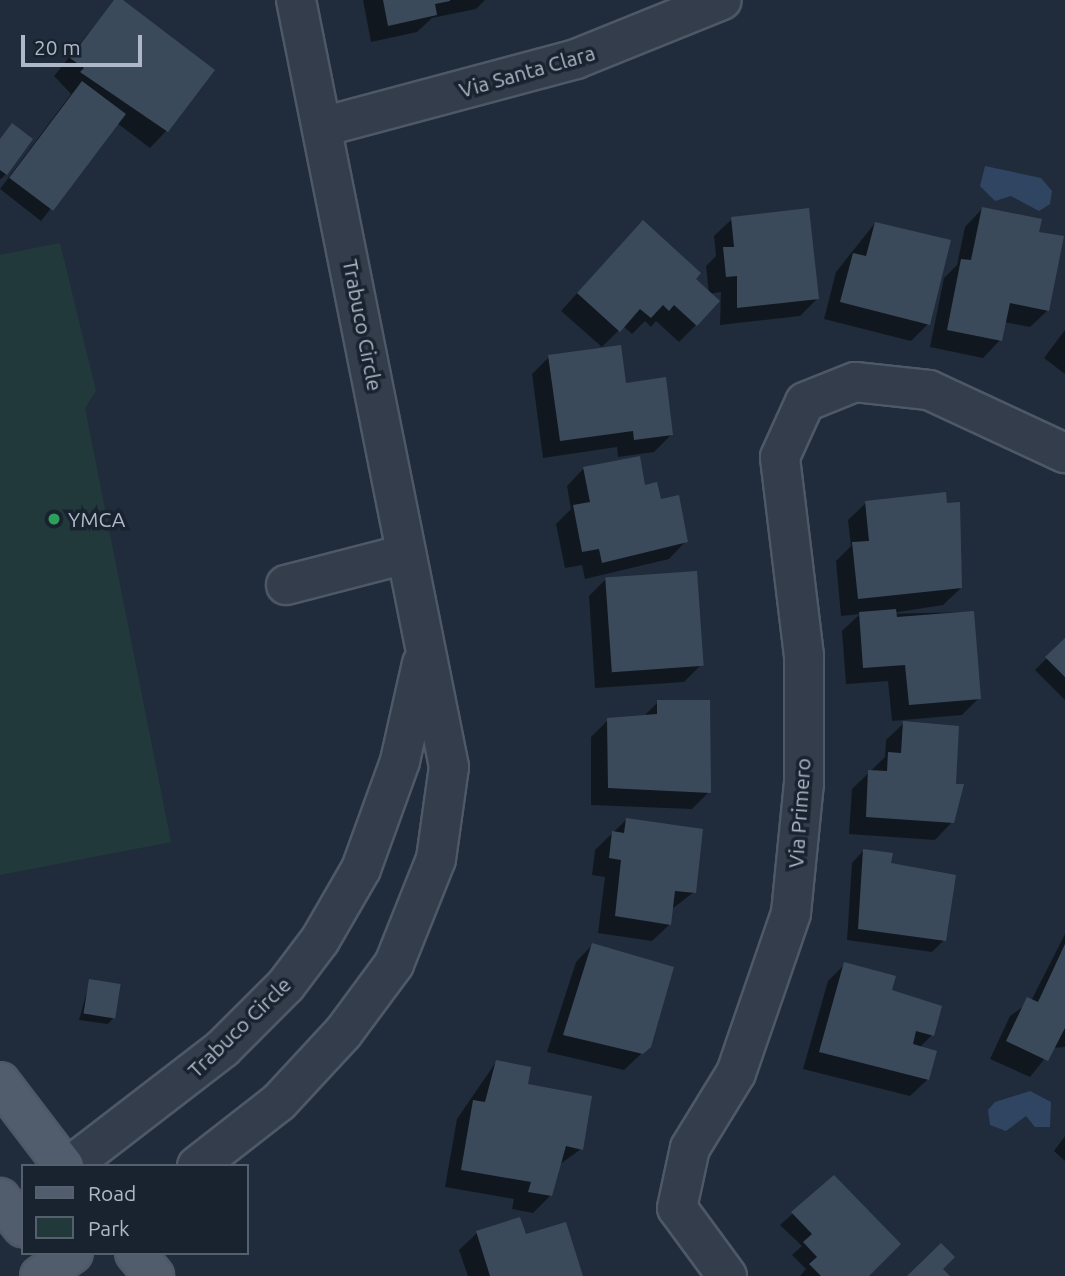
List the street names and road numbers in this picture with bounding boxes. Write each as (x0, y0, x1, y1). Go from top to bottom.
street label: Via Santa Clara (456, 40, 598, 102)
street label: Trabuco Circle (338, 257, 388, 393)
street label: Via Primero (783, 757, 815, 869)
street label: Trabuco Circle (182, 972, 296, 1082)

